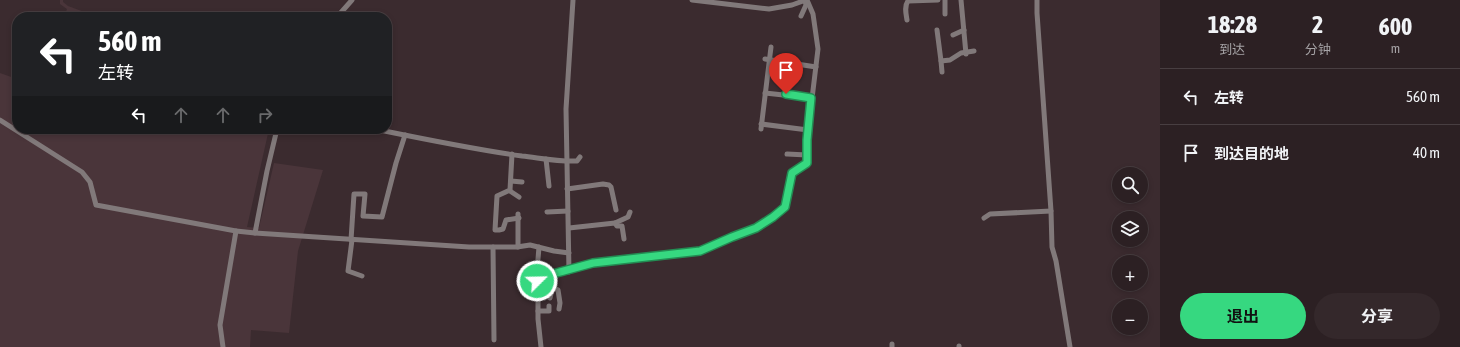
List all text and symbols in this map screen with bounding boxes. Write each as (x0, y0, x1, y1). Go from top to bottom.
text: 18:28 (1208, 11, 1257, 38)
text: 2 (1312, 11, 1323, 38)
text: 600 (1378, 13, 1412, 40)
text: 560 m (98, 25, 161, 57)
icon: left (32, 28, 84, 80)
text: m (1391, 41, 1400, 56)
text: 到达 (1219, 42, 1245, 57)
text: 分钟 (1305, 42, 1331, 57)
pin (769, 53, 803, 94)
icon: arrive (775, 59, 797, 81)
text: 左转 (98, 62, 134, 83)
icon: left (1180, 86, 1202, 108)
text: 560 m (1406, 88, 1440, 105)
text: 左转 (1214, 89, 1244, 106)
icon: left (128, 104, 150, 126)
icon: ahead (170, 104, 192, 126)
icon: ahead (212, 104, 234, 126)
icon: right (254, 104, 276, 126)
icon: arrive (1180, 142, 1202, 164)
text: 40 m (1413, 144, 1440, 161)
text: 到达目的地 (1214, 145, 1289, 162)
map controls (1112, 167, 1148, 335)
button: search (1112, 167, 1148, 203)
button: layers (1112, 211, 1148, 247)
button: + (1112, 255, 1148, 291)
position arrow (516, 260, 558, 302)
button: 退出 (1180, 293, 1306, 339)
button: 分享 (1314, 293, 1440, 339)
button: − (1112, 299, 1148, 335)

